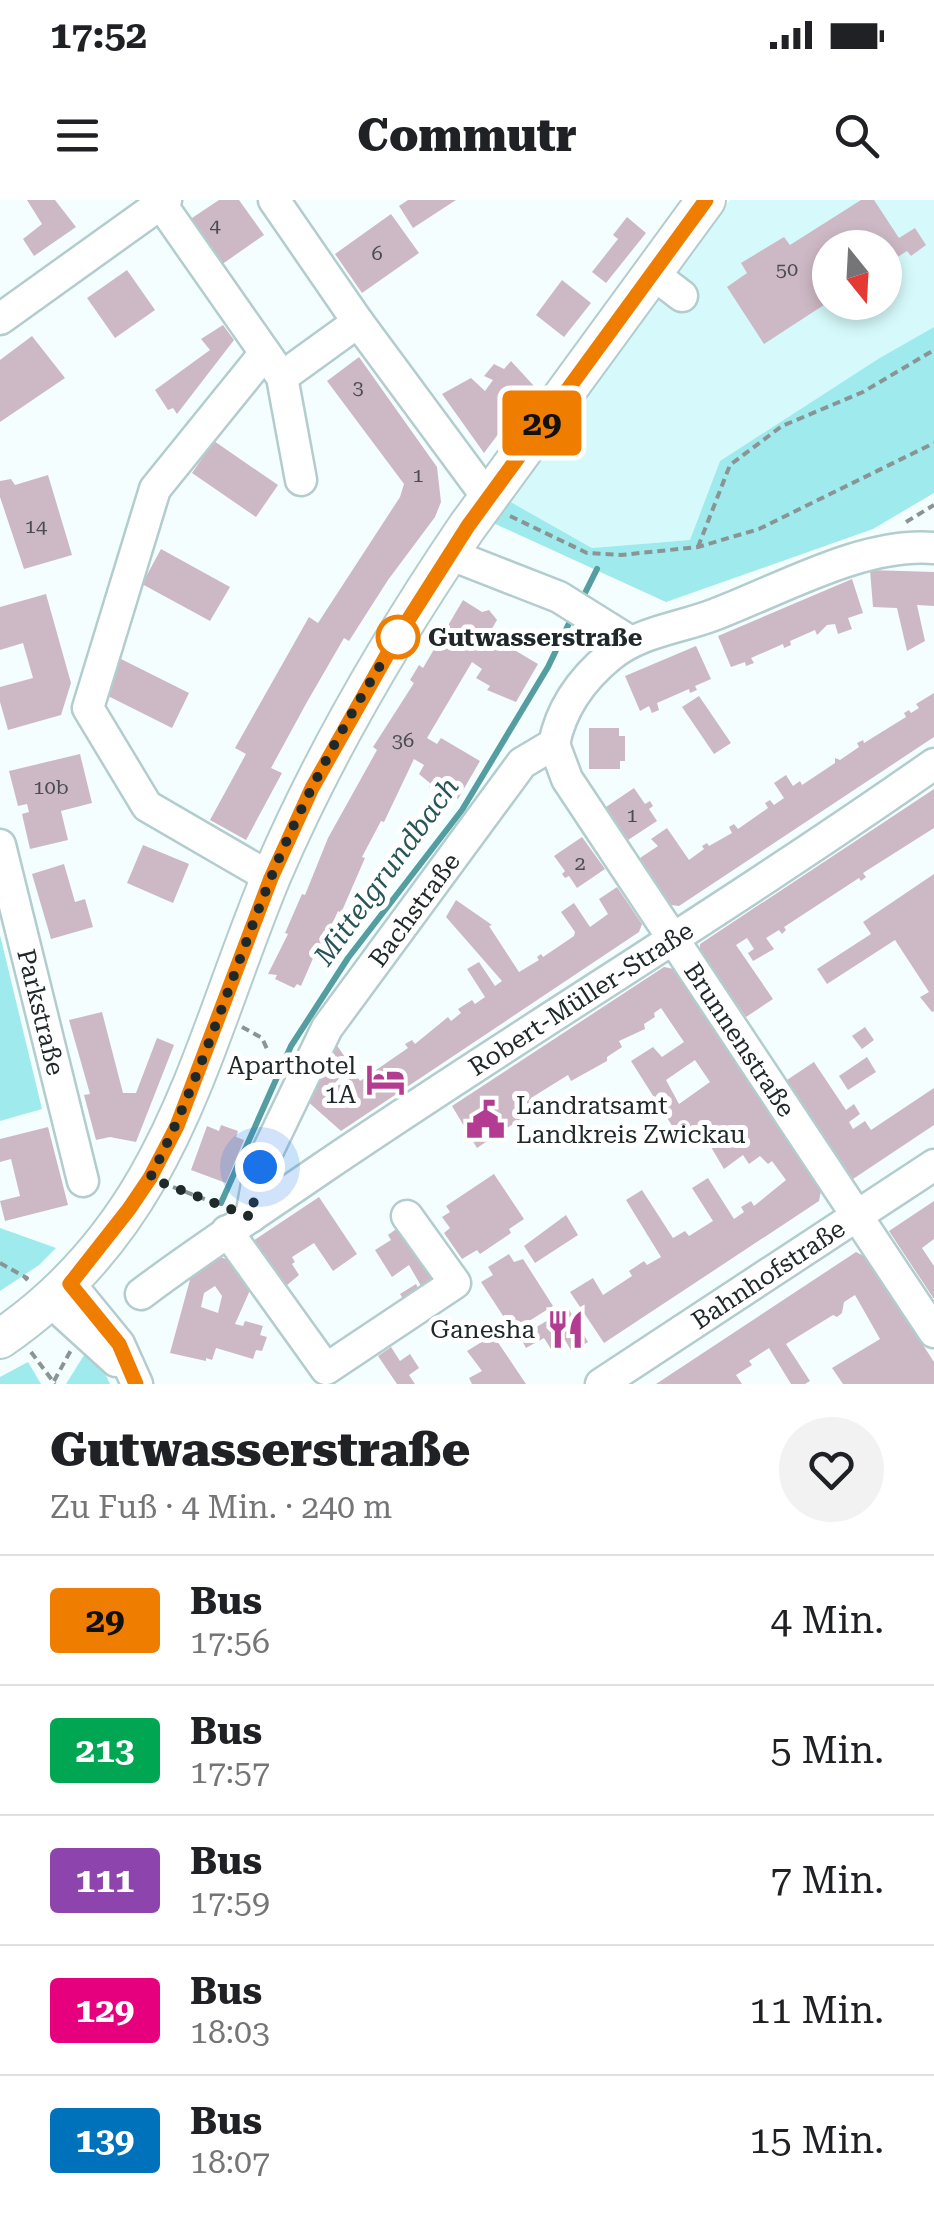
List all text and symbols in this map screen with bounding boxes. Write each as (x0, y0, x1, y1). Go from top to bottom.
text: 17:52 (50, 13, 147, 57)
icon: menu (50, 108, 105, 163)
icon: search (829, 108, 884, 163)
text: Commutr (357, 109, 577, 162)
house number: 4 (209, 213, 221, 237)
north arrow (812, 230, 902, 320)
map controls (812, 230, 902, 320)
house number: 6 (371, 241, 383, 265)
house number: 50 (776, 257, 798, 281)
house number: 3 (352, 375, 364, 399)
line badge: 29 (497, 390, 587, 456)
text: 29 (522, 403, 562, 444)
house number: 1 (412, 463, 424, 487)
house number: 14 (25, 514, 48, 538)
marker: Gutwasserstraße (377, 616, 419, 658)
place label: Gutwasserstraße (428, 623, 642, 652)
house number: 36 (392, 728, 414, 752)
water label: Mittelgrundbach (307, 771, 466, 973)
house number: 10b (33, 775, 69, 799)
house number: 1 (626, 803, 638, 827)
street label: Bachstraße (363, 847, 466, 973)
house number: 2 (574, 851, 586, 875)
street label: Robert-Müller-Straße (464, 916, 699, 1082)
street label: Parkstraße (11, 946, 70, 1078)
street label: Brunnenstraße (678, 957, 801, 1122)
place label: Aparthotel 1A (227, 1051, 357, 1109)
hotel icon: Aparthotel 1A (365, 1058, 407, 1100)
place label: Landratsamt Landkreis Zwickau (516, 1091, 746, 1149)
public building icon: Landratsamt Landkreis Zwickau (465, 1098, 507, 1140)
your location (235, 1142, 285, 1192)
street label: Bahnhofstraße (686, 1214, 850, 1335)
restaurant icon: Ganesha (544, 1308, 586, 1350)
place label: Ganesha (430, 1315, 535, 1344)
button: heart (779, 1417, 884, 1522)
text: Gutwasserstraße (50, 1422, 470, 1478)
text: Zu Fuß · 4 Min. · 240 m (50, 1488, 392, 1526)
text: Bus (190, 1579, 262, 1623)
text: 4 Min. (770, 1598, 884, 1642)
text: 29 (85, 1600, 125, 1641)
text: 17:56 (190, 1623, 270, 1661)
text: Bus (190, 1709, 262, 1753)
text: 5 Min. (770, 1728, 884, 1772)
text: 213 (76, 1730, 134, 1771)
text: 17:57 (190, 1753, 270, 1791)
text: Bus (190, 1839, 262, 1883)
text: 7 Min. (770, 1858, 884, 1902)
text: 111 (76, 1860, 134, 1901)
text: 17:59 (190, 1883, 270, 1921)
text: Bus (190, 1969, 262, 2013)
text: 11 Min. (749, 1988, 884, 2032)
text: 129 (76, 1990, 134, 2031)
text: 18:03 (190, 2013, 270, 2051)
text: Bus (190, 2099, 262, 2143)
text: 15 Min. (749, 2118, 884, 2162)
text: 139 (76, 2120, 134, 2161)
text: 18:07 (190, 2143, 270, 2181)

